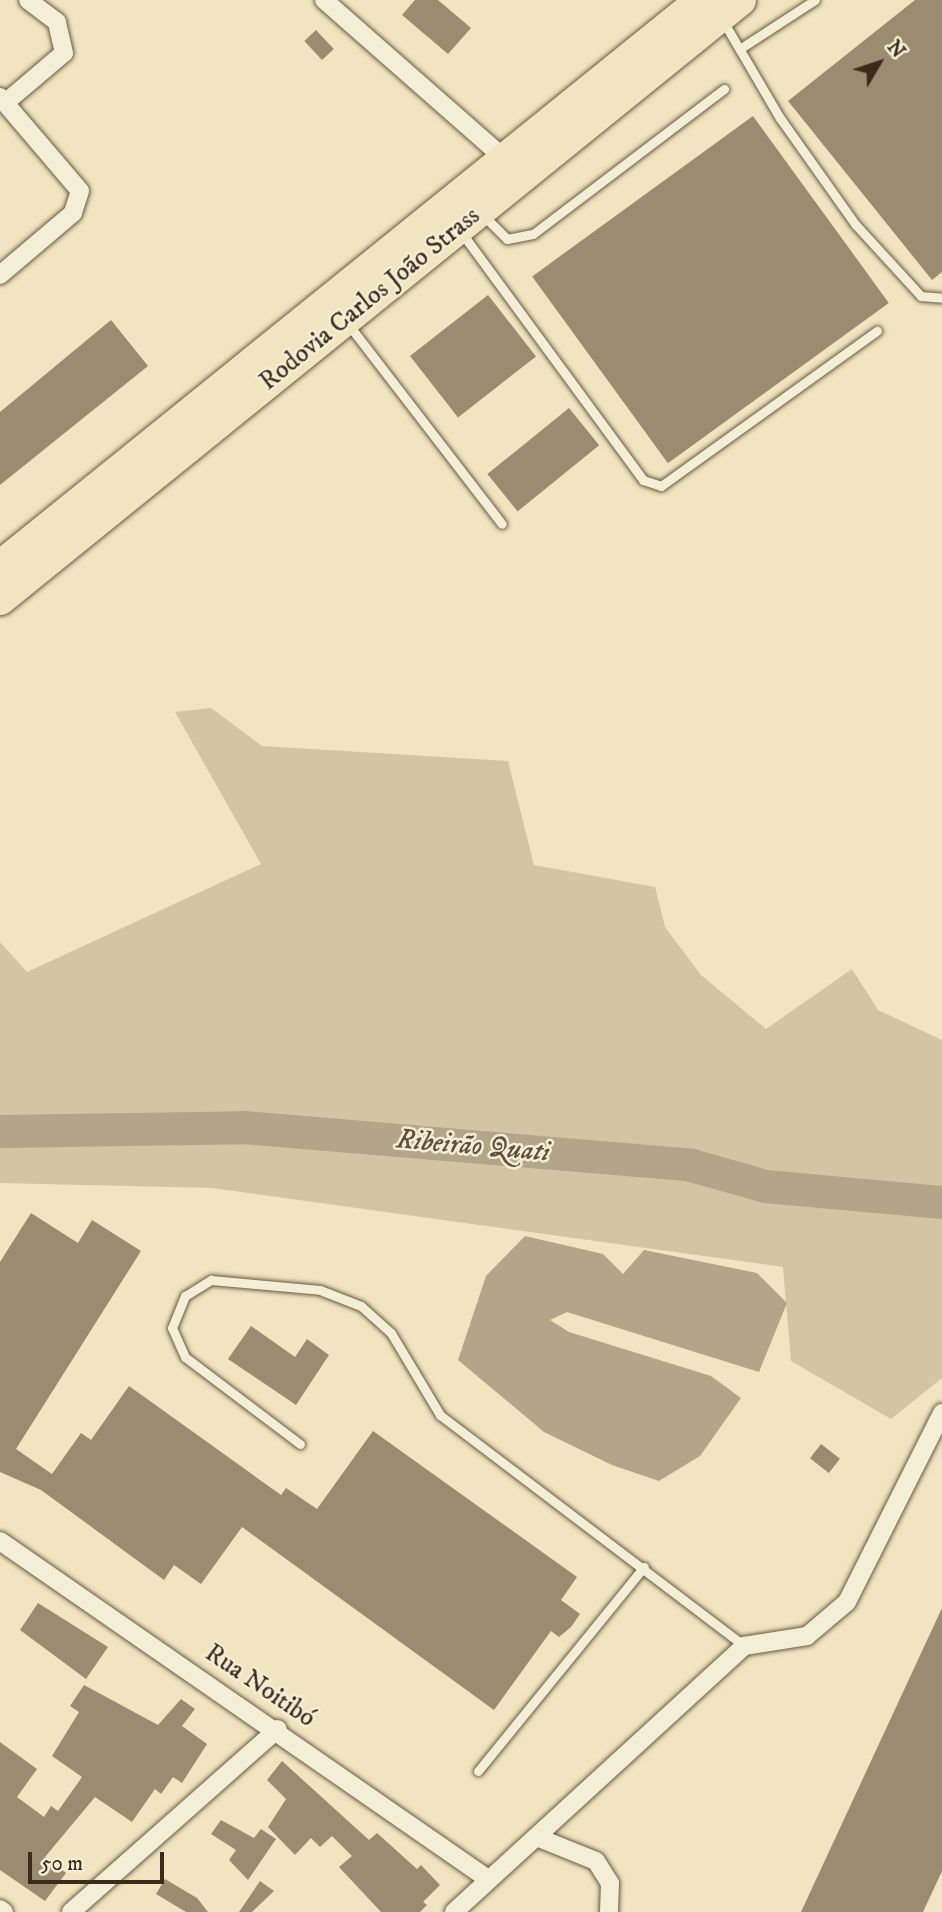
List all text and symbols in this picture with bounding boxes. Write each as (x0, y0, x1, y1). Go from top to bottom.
north arrow (844, 28, 914, 98)
text: N (882, 36, 910, 63)
street label: Rodovia Carlos João Strass (254, 200, 486, 398)
water label: Ribeirão Quati (395, 1123, 551, 1169)
street label: Rua Noitibó (199, 1638, 321, 1734)
scale bar (32, 1839, 168, 1883)
text: 50 m (41, 1851, 83, 1877)

